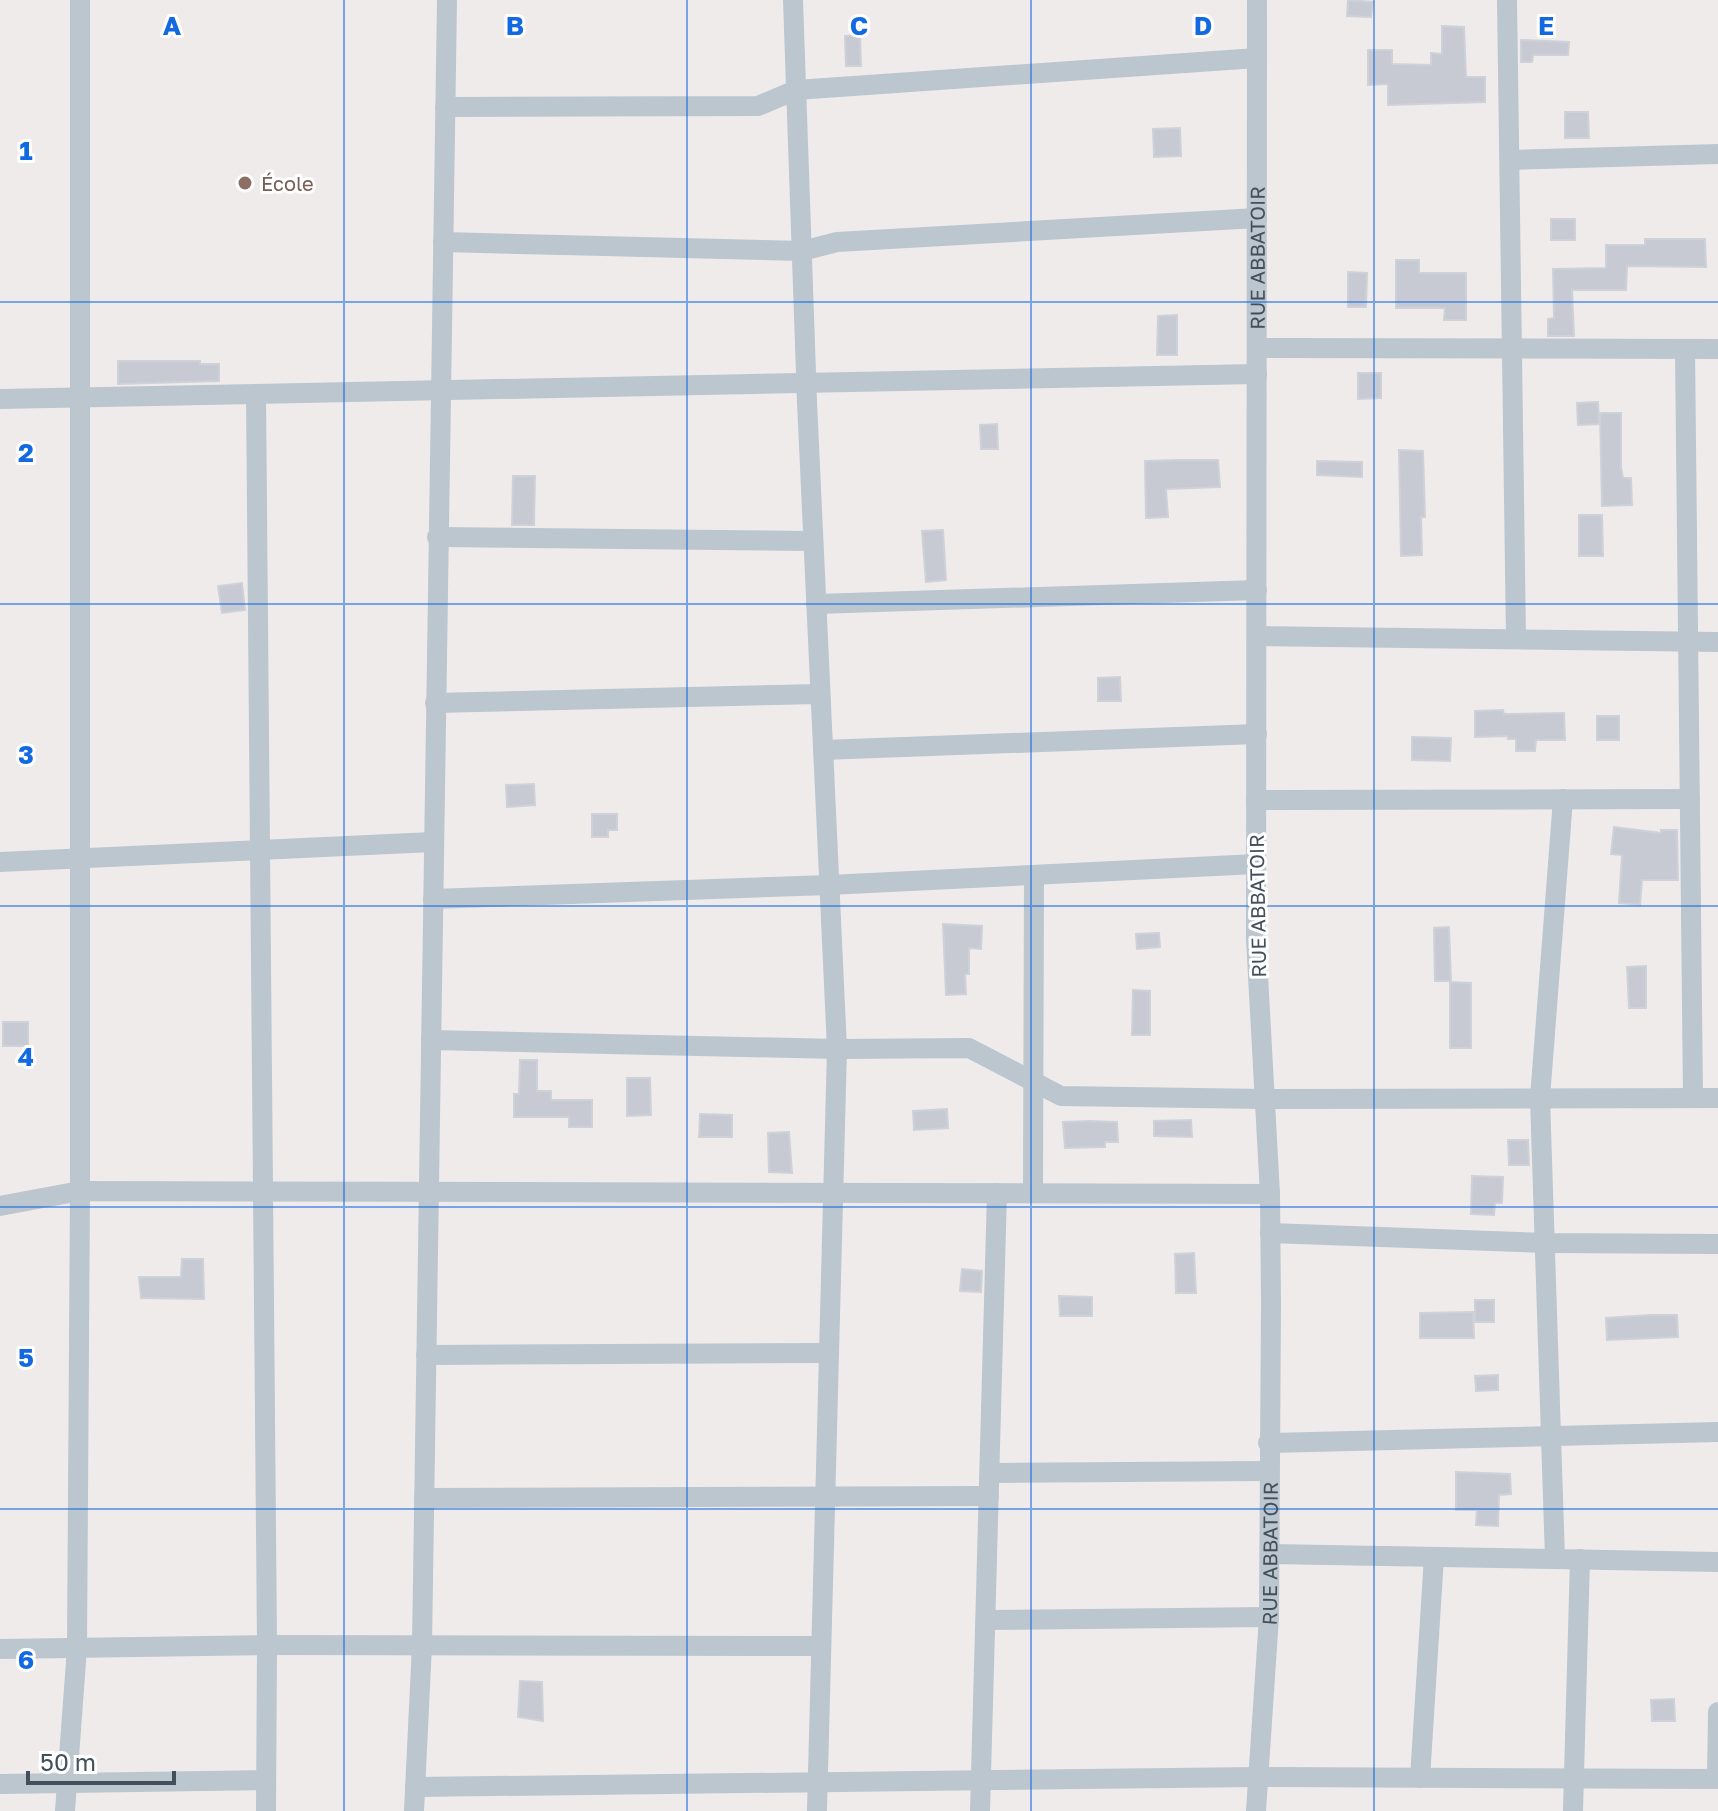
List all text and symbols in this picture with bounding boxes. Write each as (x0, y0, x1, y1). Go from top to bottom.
text: A (163, 10, 182, 41)
text: B (506, 10, 524, 41)
text: C (850, 10, 868, 41)
text: D (1194, 10, 1212, 41)
text: E (1538, 10, 1554, 41)
text: 1 (19, 135, 33, 166)
place label: École (261, 171, 314, 195)
marker: École (236, 174, 254, 192)
street label: RUE ABBATOIR (1245, 186, 1269, 330)
text: 2 (18, 437, 34, 468)
text: 3 (18, 739, 34, 770)
street label: RUE ABBATOIR (1244, 834, 1270, 978)
text: 4 (18, 1041, 34, 1072)
text: 5 (18, 1342, 34, 1373)
street label: RUE ABBATOIR (1256, 1482, 1282, 1626)
text: 6 (18, 1644, 34, 1675)
scale bar (28, 1735, 174, 1785)
text: 50 m (40, 1747, 96, 1776)

